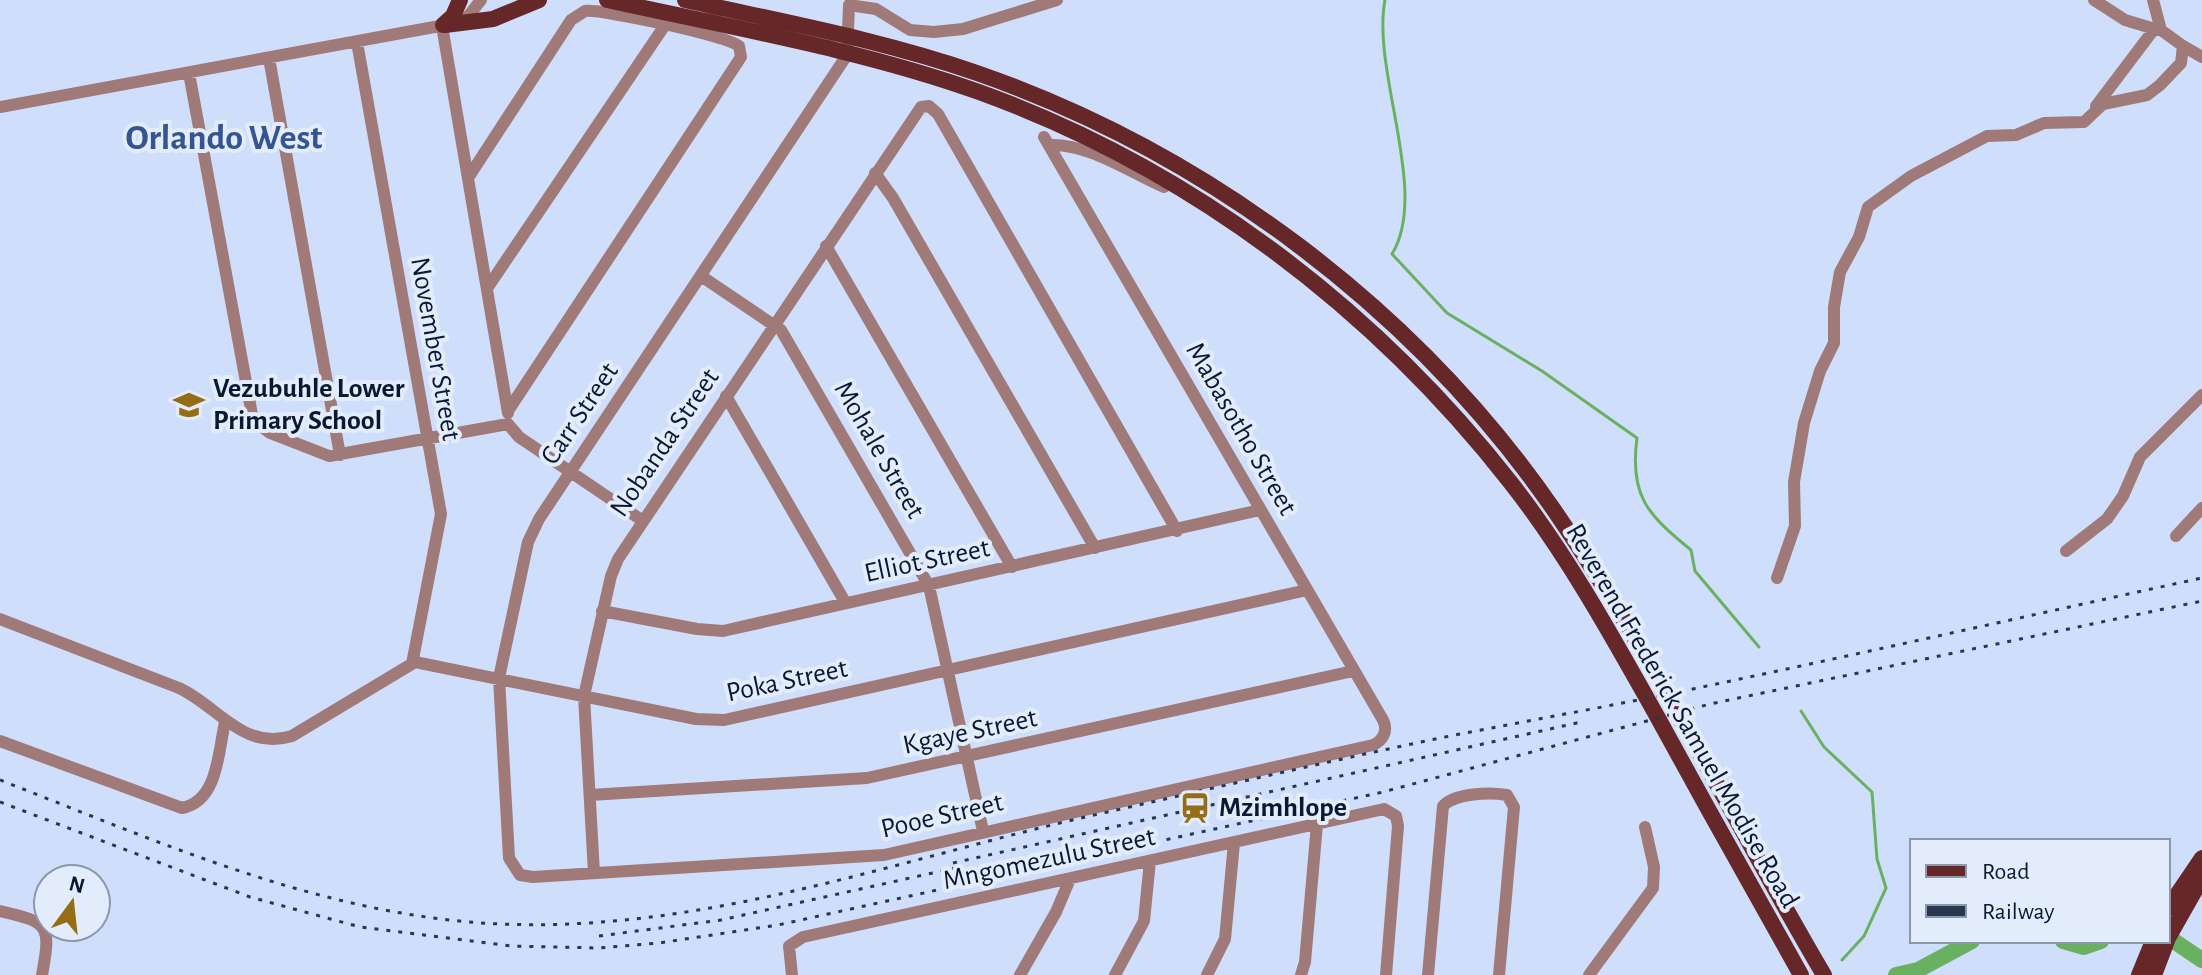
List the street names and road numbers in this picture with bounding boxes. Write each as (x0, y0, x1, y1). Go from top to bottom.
street label: November Street (405, 255, 465, 443)
street label: Mabasotho Street (1180, 338, 1302, 520)
street label: Carr Street (536, 358, 624, 470)
street label: Nobanda Street (605, 364, 725, 522)
street label: Mohale Street (829, 377, 929, 523)
street label: Reverend Frederick Samuel Modise Road (1560, 519, 1804, 913)
street label: Elliot Street (862, 534, 992, 588)
street label: Poka Street (724, 655, 850, 707)
street label: Kgaye Street (900, 704, 1040, 760)
street label: Pooe Street (878, 788, 1006, 844)
street label: Mngomezulu Street (940, 823, 1158, 895)

